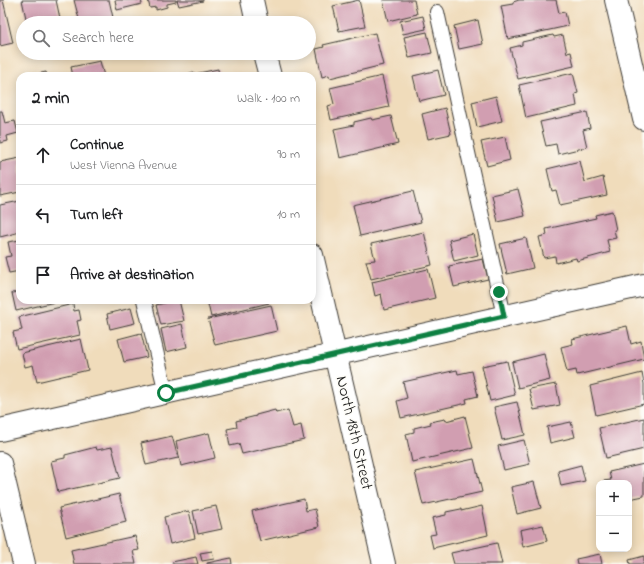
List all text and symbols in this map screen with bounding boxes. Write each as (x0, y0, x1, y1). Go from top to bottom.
search box (16, 16, 316, 60)
icon: search (30, 27, 52, 49)
text: Search here (62, 27, 134, 49)
text: 2 min (32, 86, 69, 111)
text: Walk · 100 m (237, 89, 300, 108)
text: Continue (70, 134, 124, 156)
icon: ahead (32, 144, 54, 166)
text: 90 m (277, 145, 300, 164)
text: West Vienna Avenue (70, 156, 177, 175)
icon: left (32, 204, 54, 226)
text: Turn left (70, 204, 123, 226)
text: 10 m (277, 205, 300, 224)
icon: arrive (32, 264, 54, 286)
text: Arrive at destination (70, 264, 194, 286)
route end (490, 283, 508, 301)
street label: North 18th Street (329, 374, 379, 493)
route start (157, 384, 175, 402)
map controls (596, 480, 632, 552)
button: + (596, 480, 632, 516)
button: − (596, 516, 632, 552)

